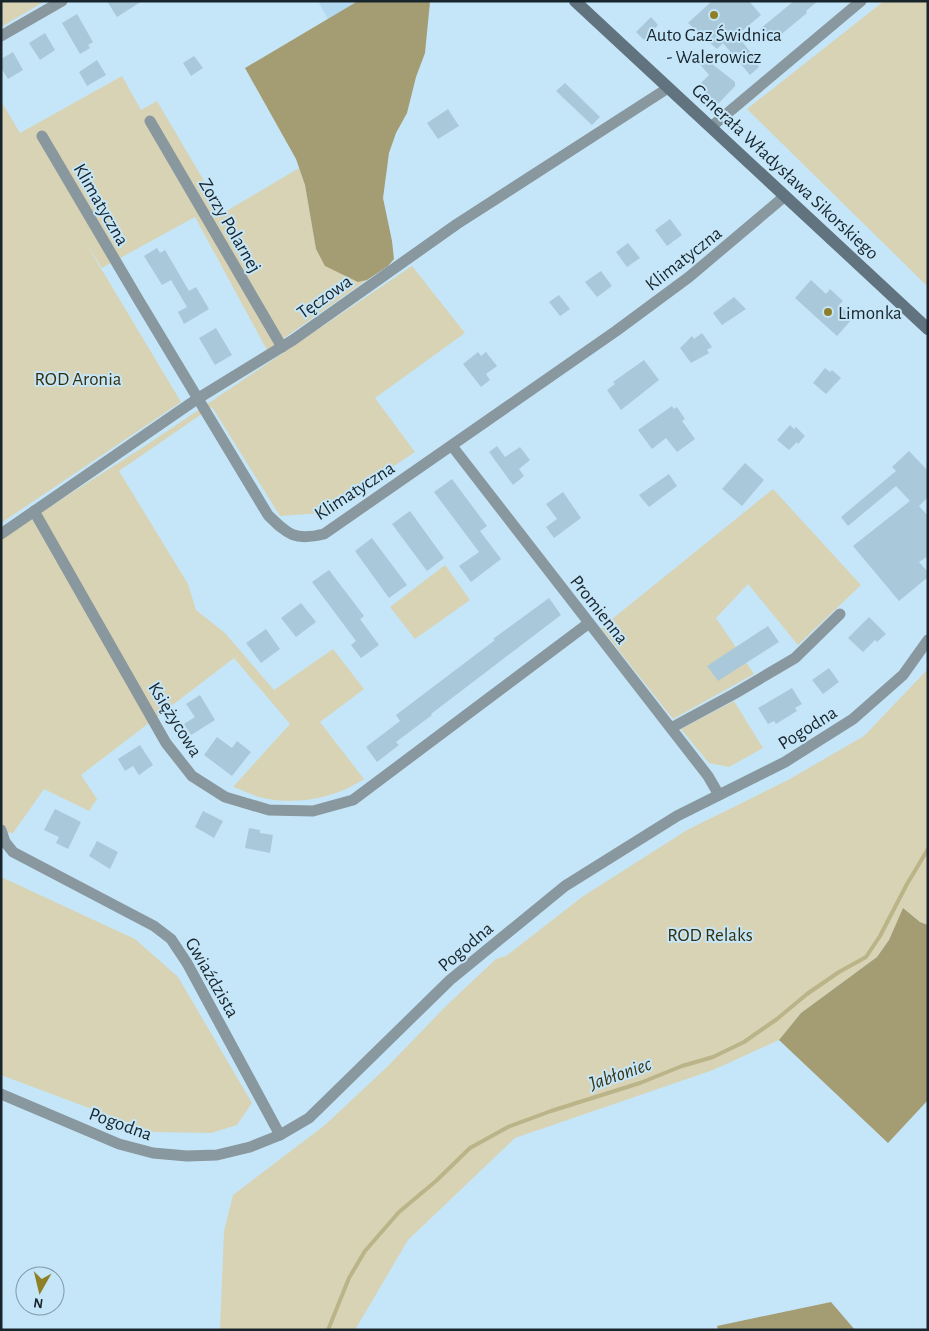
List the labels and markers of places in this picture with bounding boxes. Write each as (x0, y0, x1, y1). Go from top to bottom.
marker: Auto Gaz Świdnica - Walerowicz (708, 9, 720, 21)
place label: Auto Gaz Świdnica - Walerowicz (646, 24, 782, 67)
place label: Limonka (838, 304, 902, 323)
marker: Limonka (822, 306, 834, 318)

